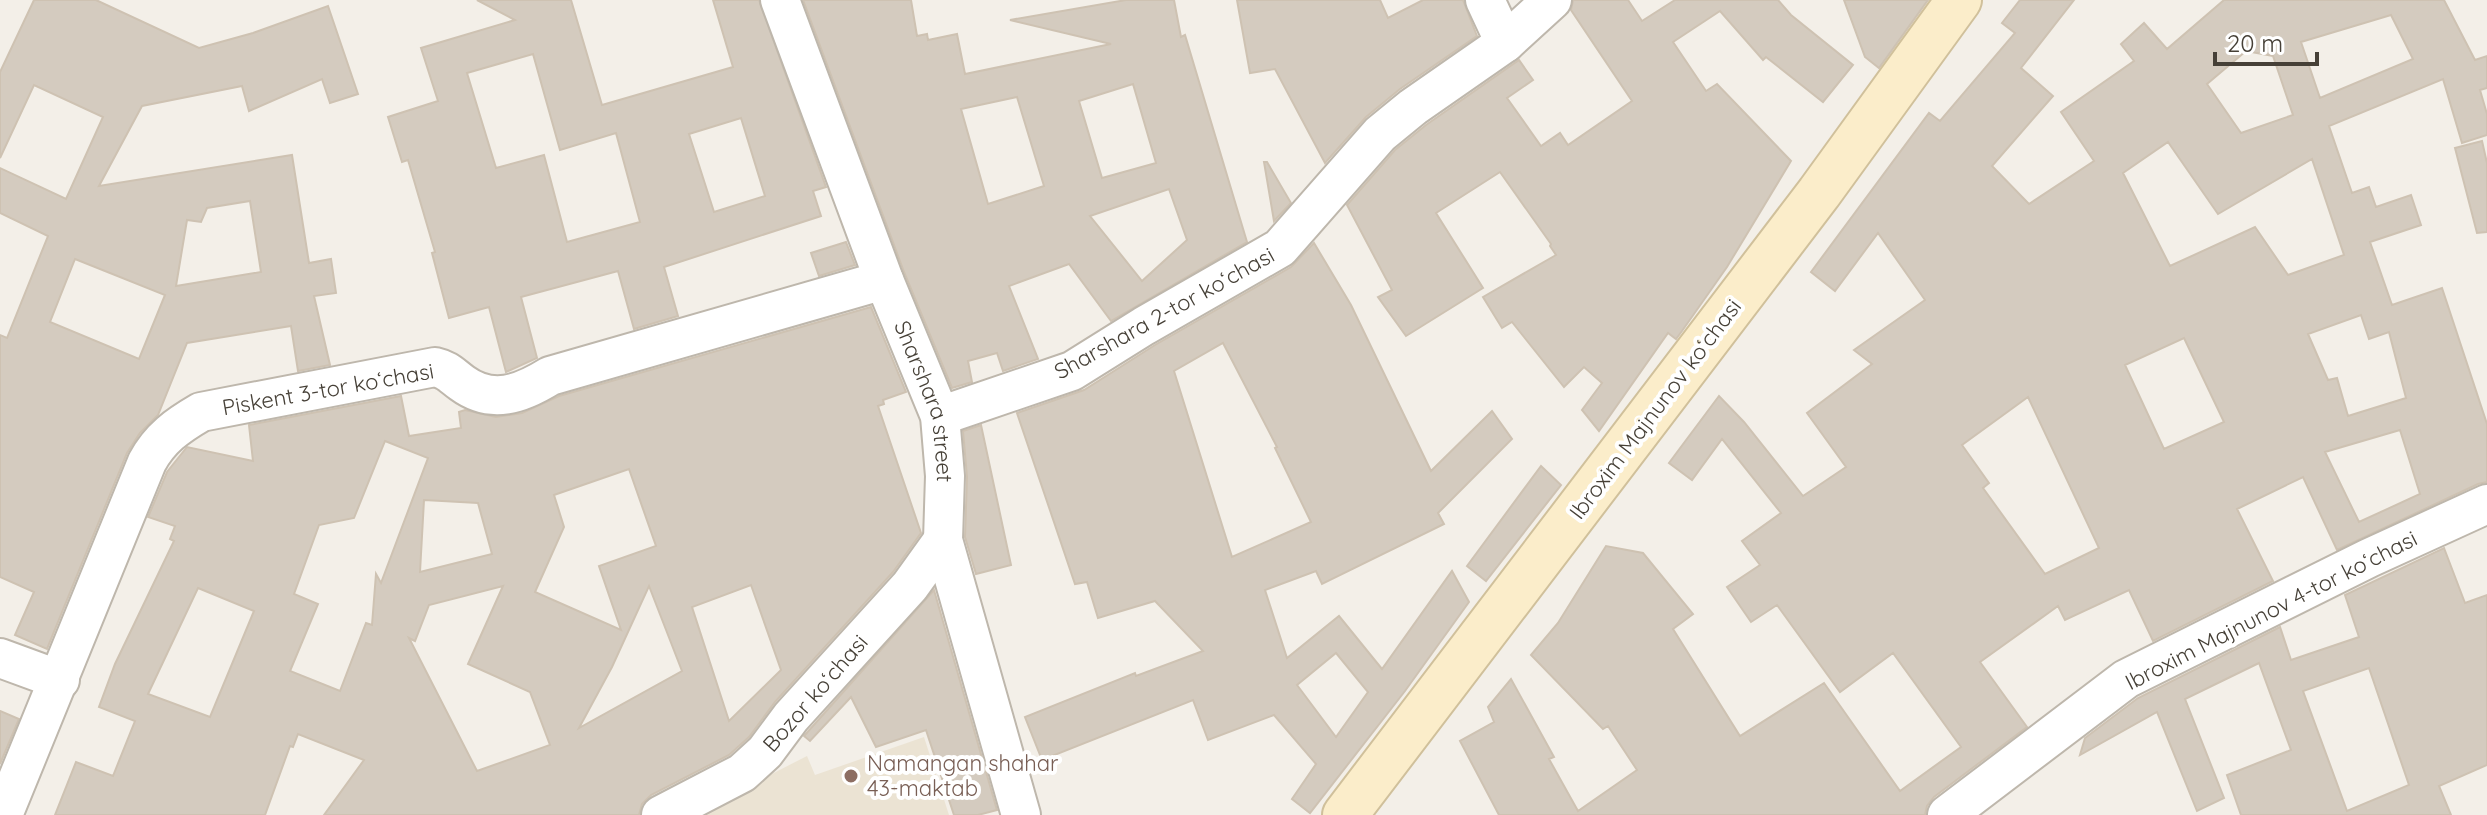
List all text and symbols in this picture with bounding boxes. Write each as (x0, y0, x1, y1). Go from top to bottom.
scale bar (2215, 16, 2317, 66)
text: 20 m (2227, 28, 2283, 58)
street label: Sharshara 2-tor koʻchasi (1049, 241, 1279, 385)
street label: Ibroxim Majnunov koʻchasi (1563, 293, 1747, 525)
street label: Sharshara street (888, 316, 959, 483)
street label: Piskent 3-tor koʻchasi (220, 357, 436, 421)
street label: Ibroxim Majnunov 4-tor koʻchasi (2120, 524, 2422, 696)
street label: Bozor koʻchasi (756, 628, 874, 758)
place label: Namangan shahar 43-maktab (867, 749, 1059, 802)
marker: Namangan shahar 43-maktab (842, 767, 860, 785)

